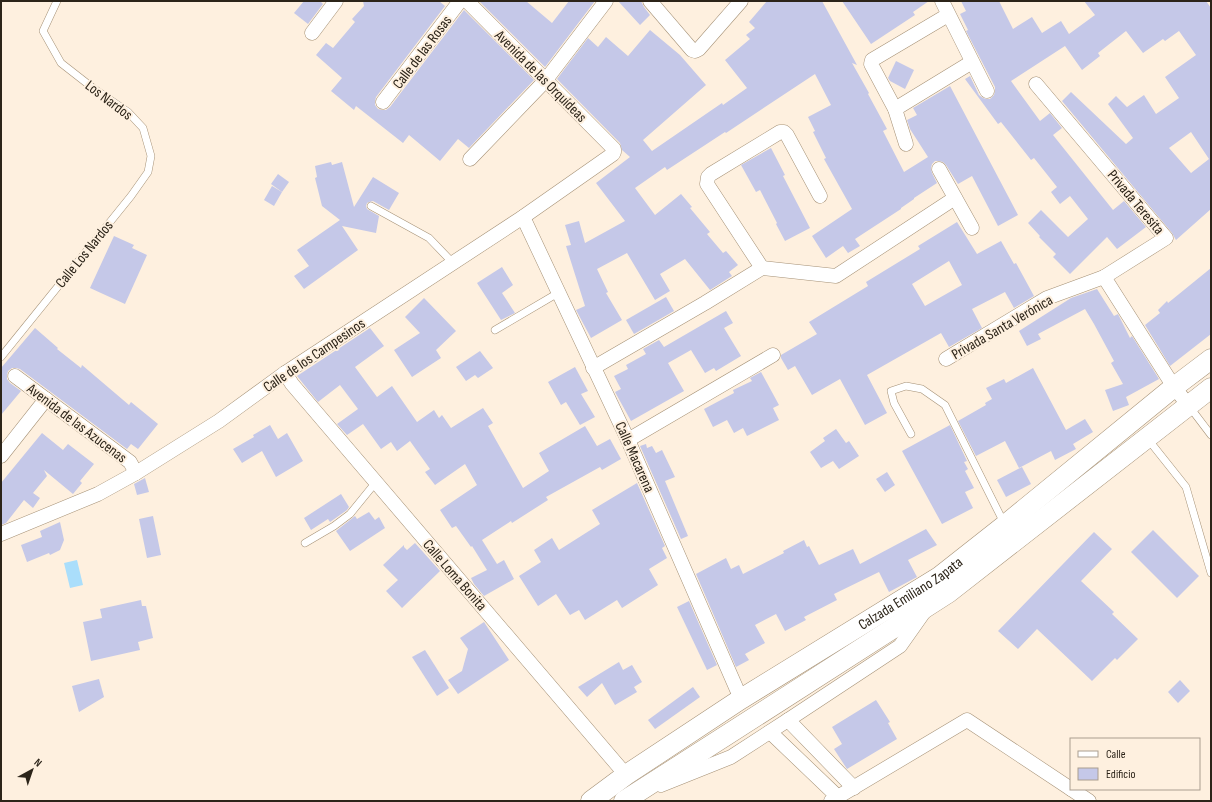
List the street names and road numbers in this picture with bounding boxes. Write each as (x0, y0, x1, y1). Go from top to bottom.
street label: Calle de las Rosas (389, 12, 456, 93)
street label: Avenida de las Orquídeas (490, 26, 591, 126)
street label: Los Nardos (81, 76, 136, 124)
street label: Privada Teresita (1103, 166, 1168, 239)
street label: Calle Los Nardos (51, 217, 117, 292)
street label: Privada Santa Verónica (948, 291, 1057, 364)
street label: Calle de los Campesinos (260, 314, 369, 397)
street label: Avenida de las Azucenas (22, 379, 130, 467)
street label: Calle Macarena (611, 419, 659, 496)
street label: Calle Loma Bonita (418, 536, 491, 615)
street label: Calzada Emiliano Zapata (855, 553, 967, 634)

